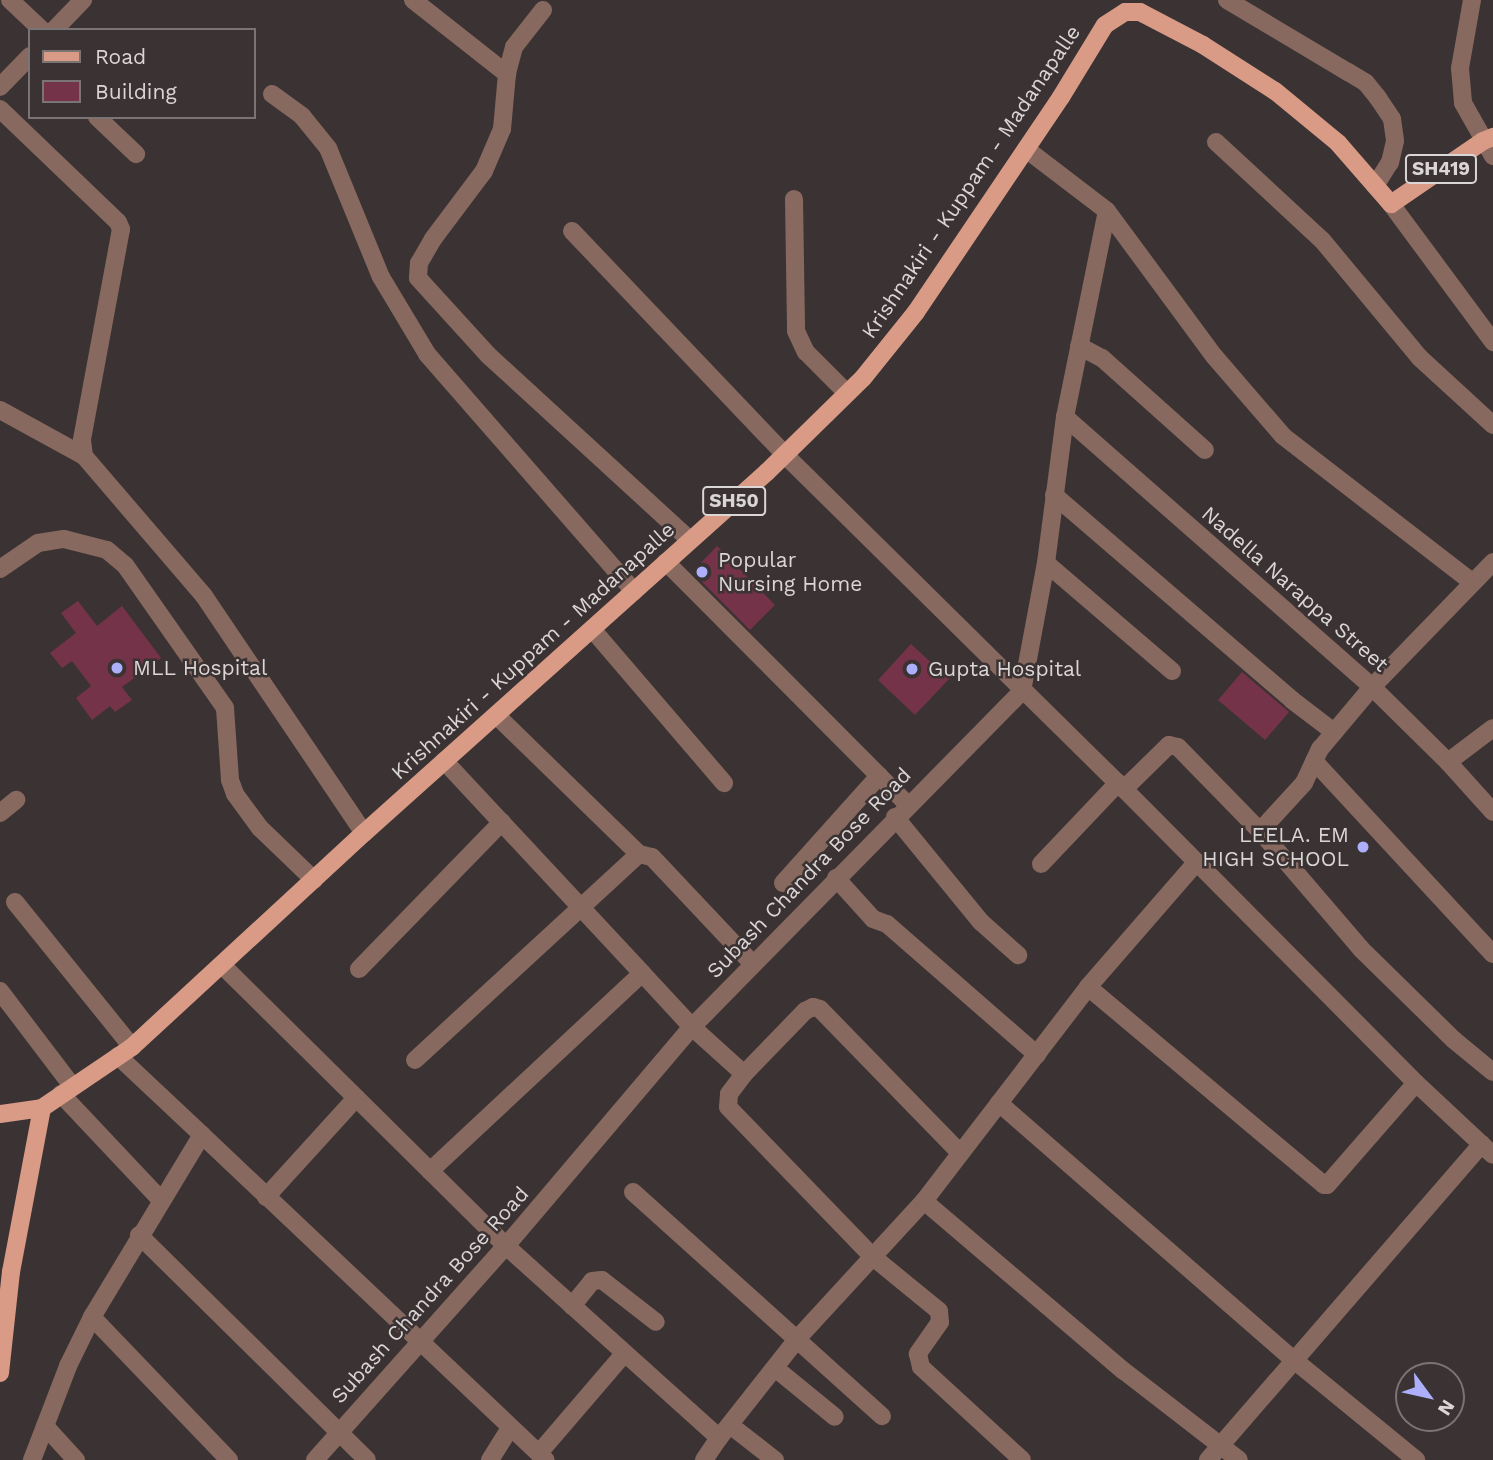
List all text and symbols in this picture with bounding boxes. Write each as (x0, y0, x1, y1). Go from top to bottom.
street label: Krishnakiri - Kuppam - Madanapalle (856, 20, 1086, 344)
legend (28, 28, 256, 119)
text: Road (95, 44, 146, 69)
text: Building (95, 79, 177, 104)
road number: SH419 (1404, 154, 1478, 184)
road number: SH50 (701, 486, 767, 516)
street label: Nadella Narappa Street (1196, 501, 1394, 677)
street label: Krishnakiri - Kuppam - Madanapalle (386, 517, 680, 785)
place label: Popular Nursing Home (718, 547, 862, 597)
marker: Popular Nursing Home (692, 562, 712, 582)
place label: MLL Hospital (133, 655, 268, 681)
place label: Gupta Hospital (928, 656, 1082, 682)
marker: MLL Hospital (107, 658, 127, 678)
marker: Gupta Hospital (902, 659, 922, 679)
street label: Subash Chandra Bose Road (702, 762, 916, 984)
place label: LEELA. EM HIGH SCHOOL (1202, 822, 1349, 872)
marker: LEELA. EM HIGH SCHOOL (1355, 839, 1371, 855)
street label: Subash Chandra Bose Road (326, 1181, 534, 1409)
north arrow (1395, 1362, 1465, 1432)
text: N (1433, 1395, 1460, 1420)

